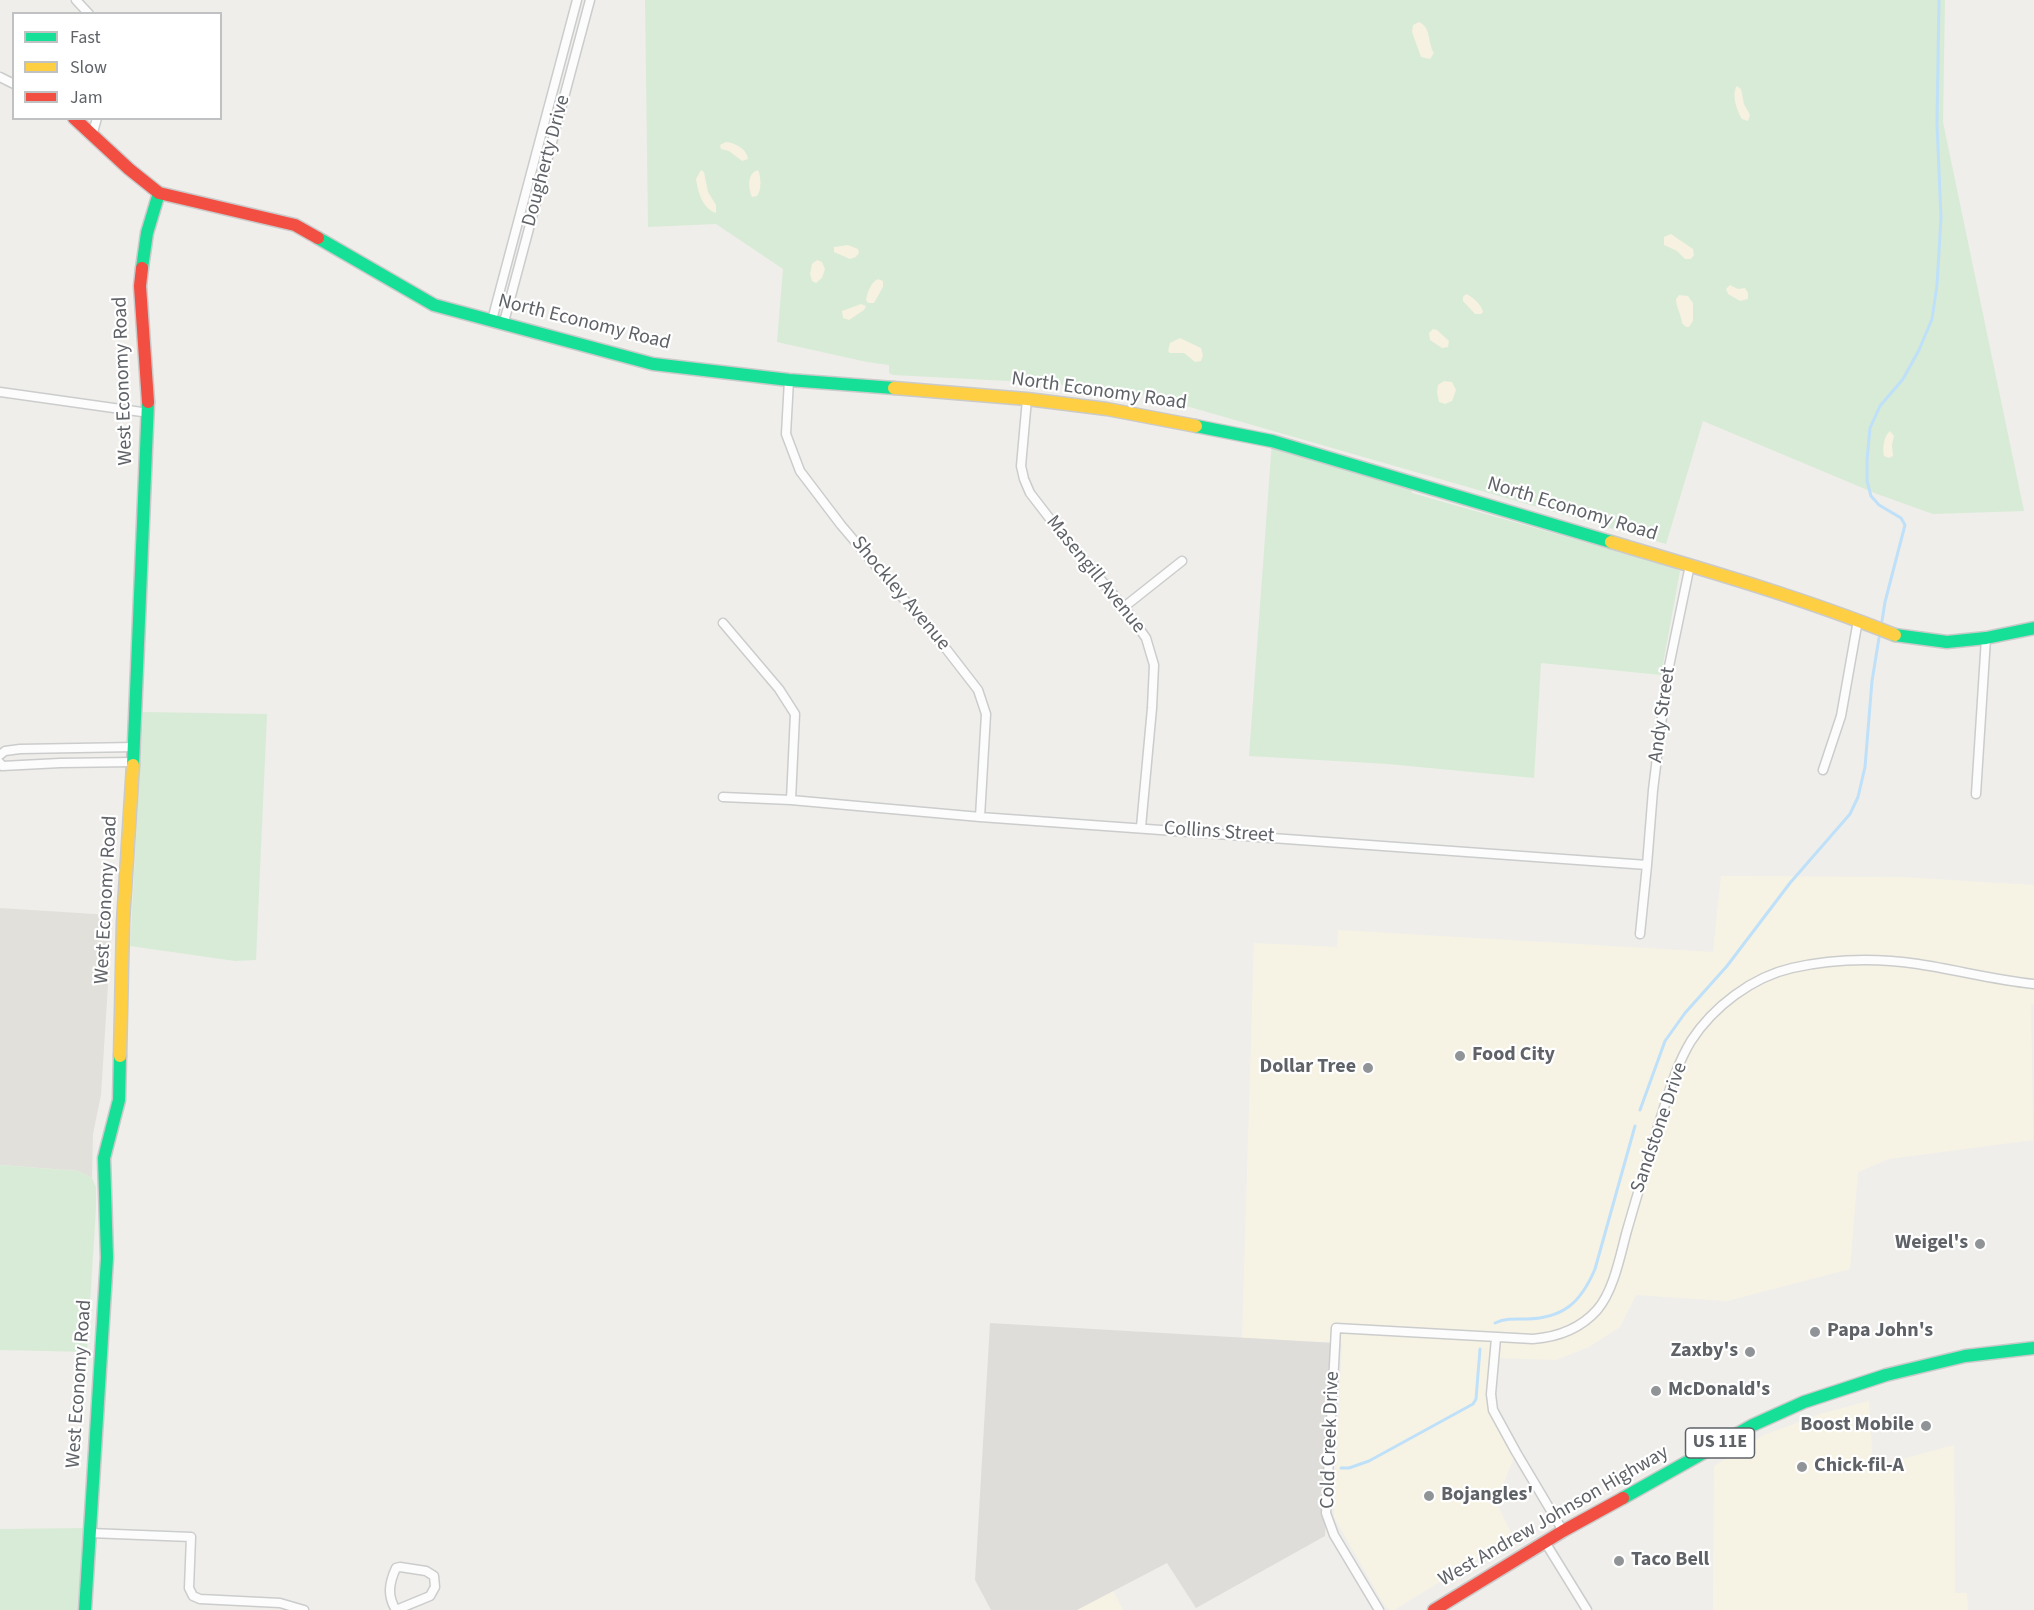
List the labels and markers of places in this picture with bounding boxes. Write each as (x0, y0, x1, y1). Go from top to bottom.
place label: Food City (1472, 1044, 1555, 1068)
marker: Food City (1453, 1049, 1467, 1063)
place label: Dollar Tree (1259, 1056, 1356, 1080)
marker: Dollar Tree (1361, 1061, 1375, 1075)
place label: Weigel's (1895, 1232, 1968, 1256)
marker: Weigel's (1973, 1237, 1987, 1251)
place label: Papa John's (1827, 1320, 1933, 1344)
marker: Papa John's (1808, 1325, 1822, 1339)
place label: Zaxby's (1670, 1340, 1738, 1364)
marker: Zaxby's (1743, 1345, 1757, 1359)
place label: McDonald's (1668, 1379, 1770, 1403)
marker: McDonald's (1649, 1384, 1663, 1398)
place label: Boost Mobile (1800, 1414, 1914, 1438)
marker: Boost Mobile (1919, 1419, 1933, 1433)
place label: Chick-fil-A (1814, 1455, 1904, 1479)
marker: Chick-fil-A (1795, 1460, 1809, 1474)
place label: Bojangles' (1441, 1484, 1533, 1508)
marker: Bojangles' (1422, 1489, 1436, 1503)
place label: Taco Bell (1631, 1549, 1709, 1573)
marker: Taco Bell (1612, 1554, 1626, 1568)

